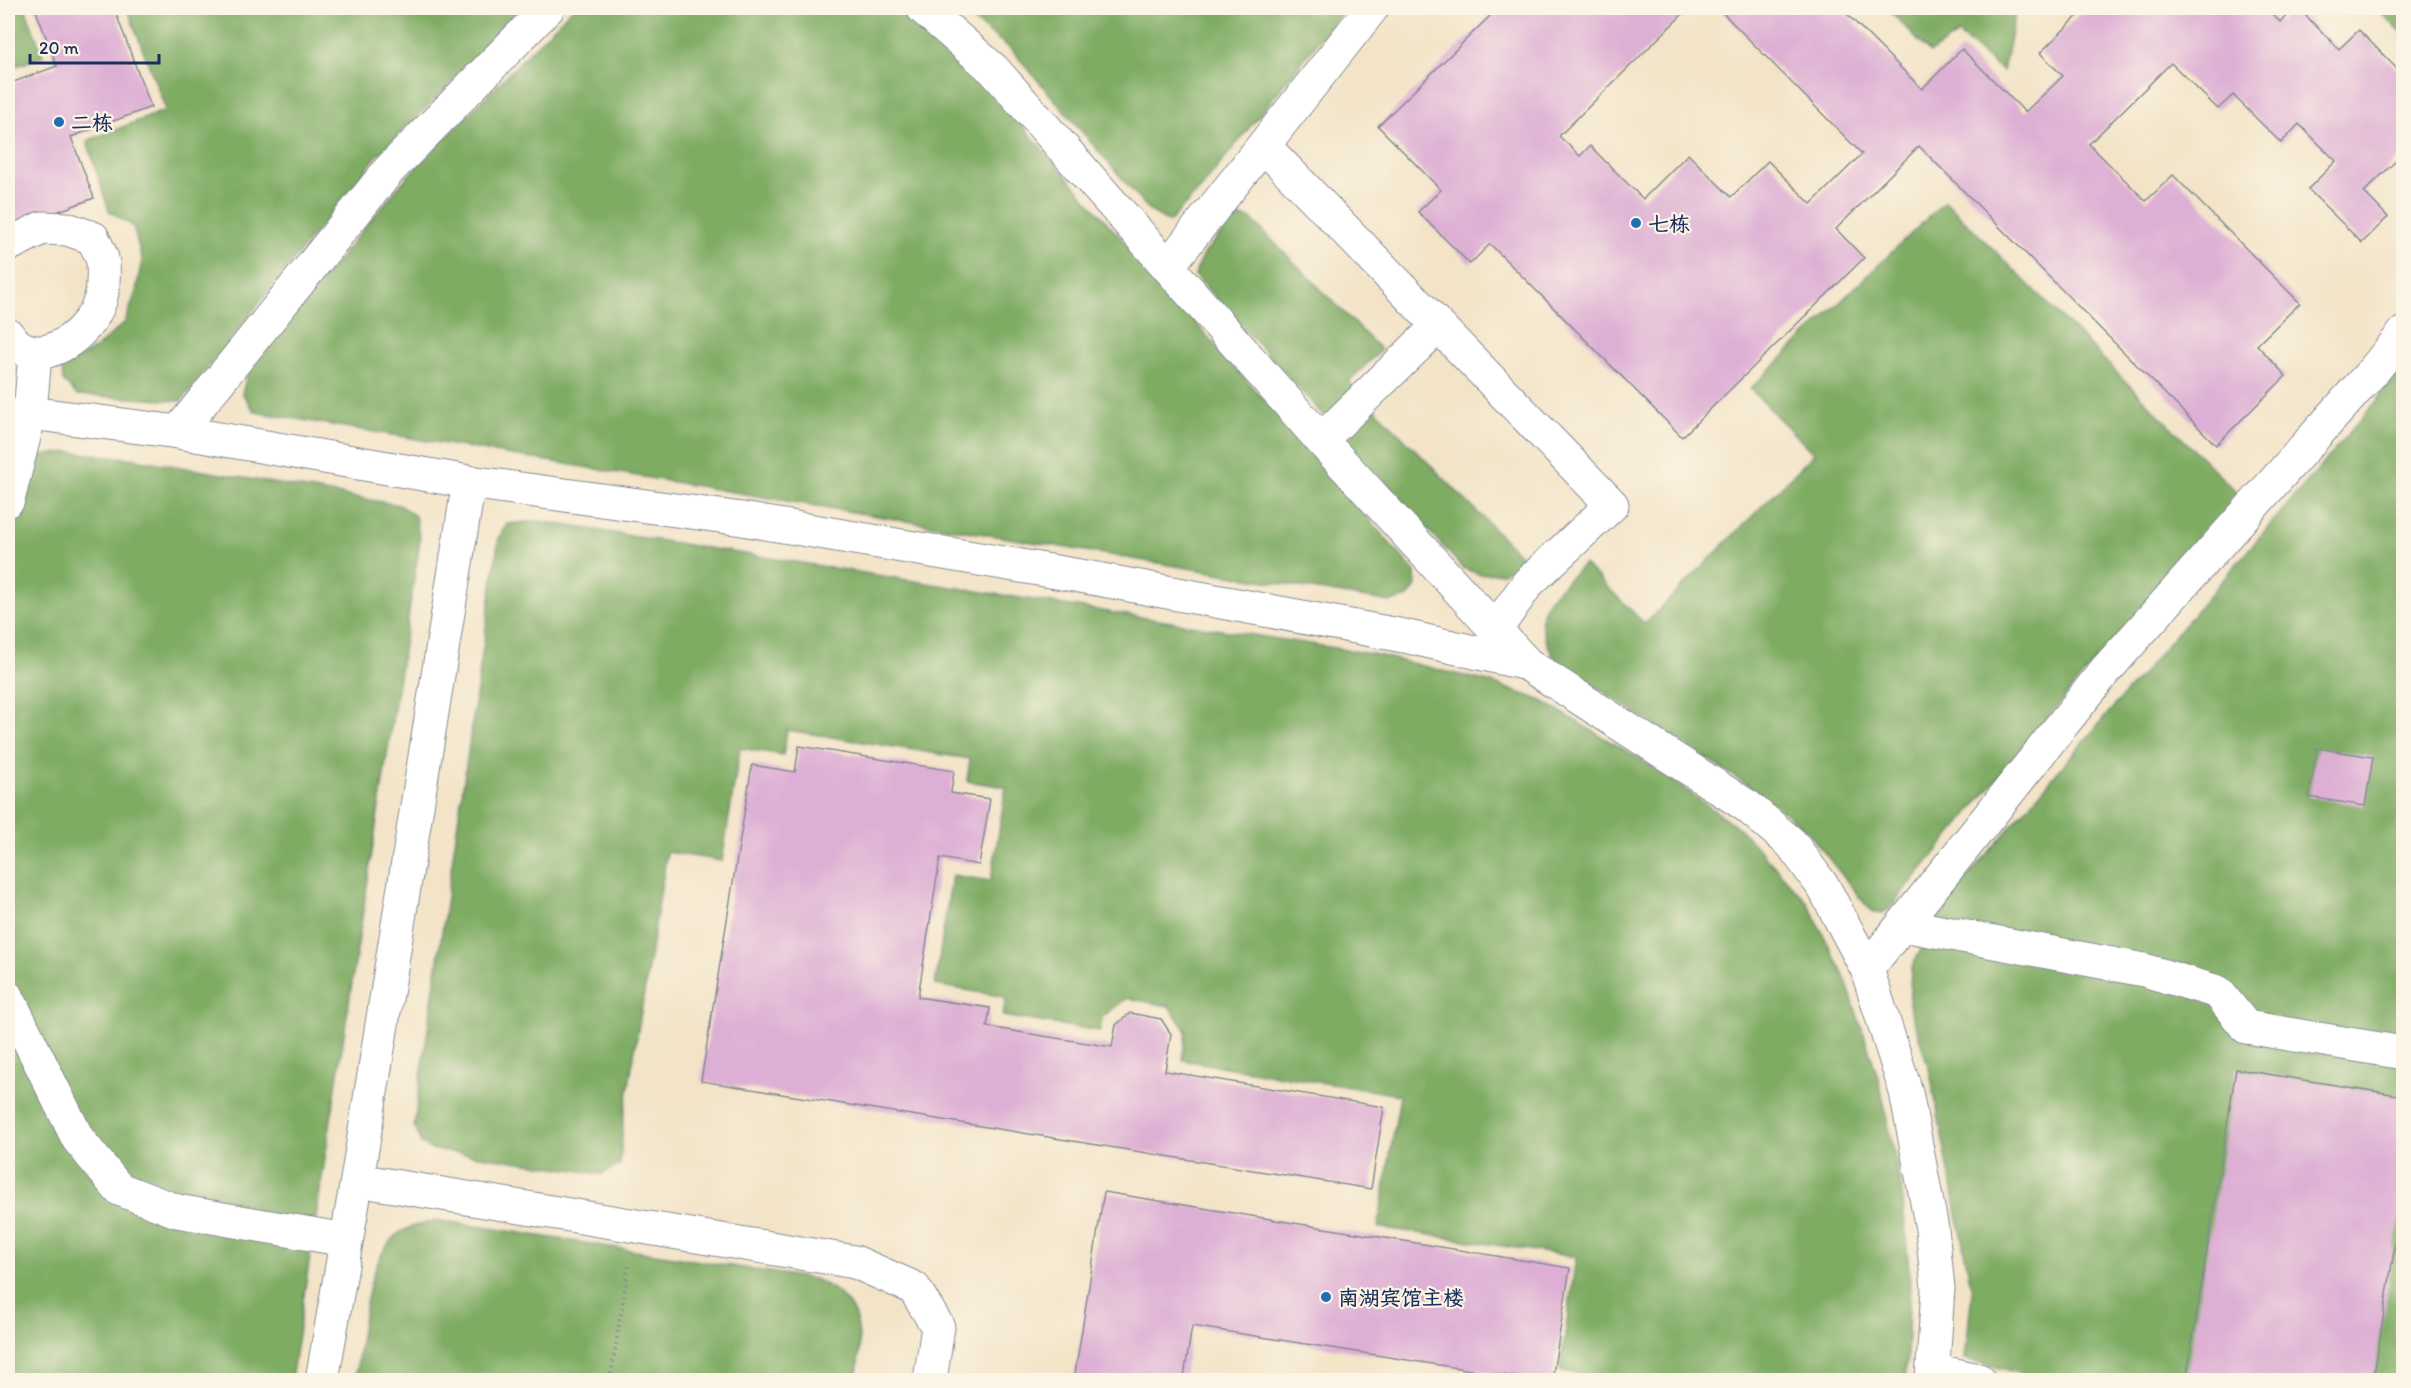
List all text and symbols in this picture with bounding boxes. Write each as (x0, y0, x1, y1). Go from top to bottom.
scale bar (30, 27, 159, 65)
text: 20 m (39, 37, 79, 59)
place label: 二栋 (71, 110, 113, 135)
marker: 二栋 (52, 115, 66, 129)
place label: 七栋 (1648, 211, 1690, 236)
marker: 七栋 (1629, 216, 1643, 230)
place label: 南湖宾馆主楼 (1338, 1285, 1464, 1310)
marker: 南湖宾馆主楼 (1319, 1290, 1333, 1304)

